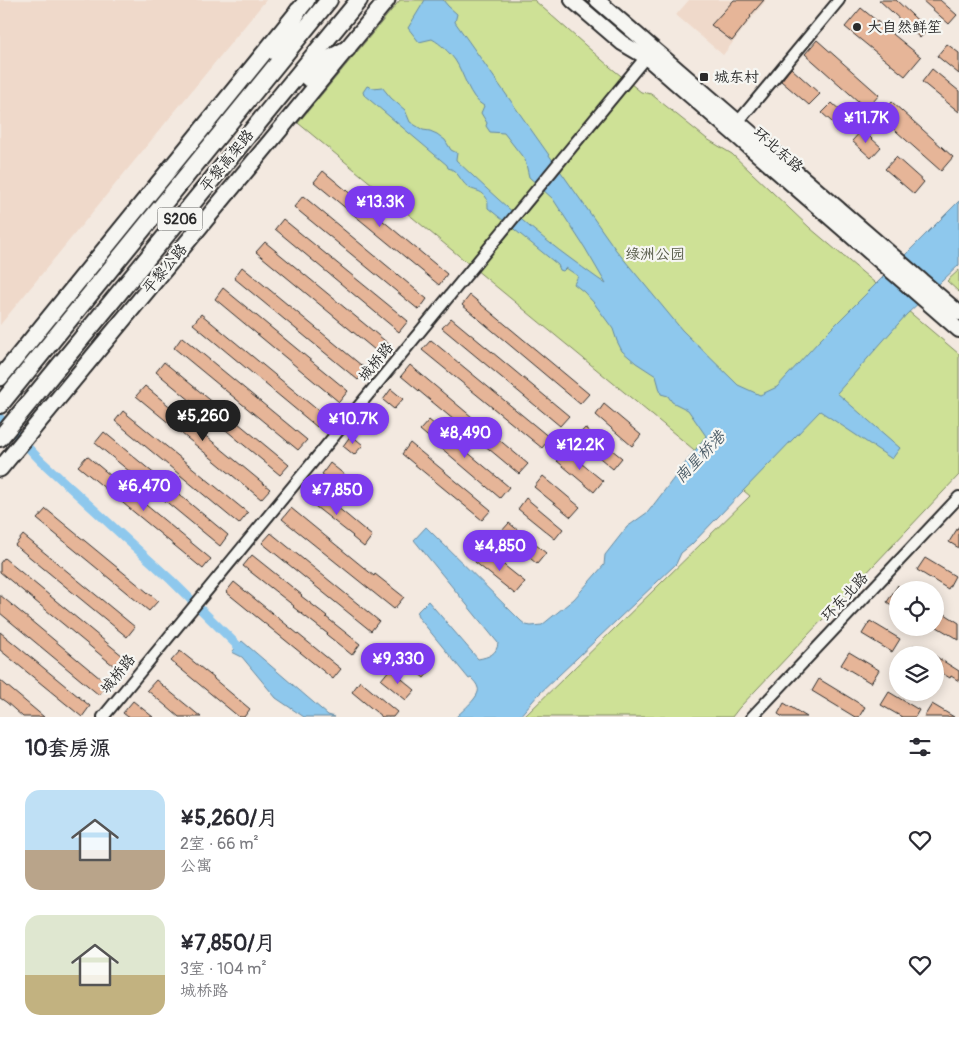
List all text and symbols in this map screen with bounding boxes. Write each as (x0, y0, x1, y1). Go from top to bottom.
place label: 大自然鲜笙 (867, 18, 942, 37)
marker: 大自然鲜笙 (851, 21, 863, 33)
place label: 城东村 (714, 68, 759, 87)
marker: 城东村 (698, 71, 710, 83)
pin: ¥11.7K (825, 102, 907, 144)
text: ¥11.7K (843, 108, 889, 128)
street label: 环北东路 (749, 123, 807, 177)
street label: 平黎高架路 (196, 126, 258, 196)
pin: ¥13.3K (339, 186, 421, 228)
text: ¥13.3K (356, 192, 404, 212)
road number: S206 (158, 208, 202, 230)
street label: 平黎公路 (138, 240, 192, 298)
park label: 绿洲公园 (625, 245, 685, 264)
street label: 城桥路 (354, 339, 398, 385)
pin: ¥5,260 (162, 400, 244, 442)
pin: ¥10.7K (312, 402, 394, 445)
text: ¥5,260 (176, 406, 230, 426)
text: ¥10.7K (328, 409, 378, 429)
pin: ¥8,490 (424, 416, 506, 459)
text: ¥8,490 (439, 423, 491, 443)
water label: 南星桥港 (671, 426, 731, 487)
pin: ¥12.2K (539, 428, 621, 471)
text: ¥12.2K (556, 435, 604, 455)
pin: ¥6,470 (103, 470, 185, 512)
pin: ¥7,850 (296, 474, 378, 516)
text: ¥6,470 (117, 476, 171, 496)
text: ¥7,850 (311, 480, 363, 500)
pin: ¥4,850 (459, 530, 541, 572)
text: ¥4,850 (474, 536, 526, 556)
street label: 环东北路 (818, 569, 872, 625)
map controls (889, 581, 944, 701)
button: locate (889, 581, 944, 636)
pin: ¥9,330 (357, 642, 439, 685)
button: layers (889, 646, 944, 701)
text: ¥9,330 (372, 649, 424, 669)
street label: 城桥路 (96, 651, 140, 697)
icon: filters (906, 733, 934, 761)
text: 10套房源 (25, 735, 111, 762)
text: ¥5,260/月 (180, 805, 278, 832)
icon: home (65, 810, 125, 870)
icon: heart (906, 826, 934, 854)
text: 2室 · 66 m² (180, 834, 259, 854)
text: 公寓 (180, 856, 212, 876)
text: ¥7,850/月 (180, 930, 276, 957)
icon: home (65, 935, 125, 995)
icon: heart (906, 951, 934, 979)
text: 3室 · 104 m² (180, 959, 267, 979)
text: 城桥路 (180, 981, 228, 1001)

